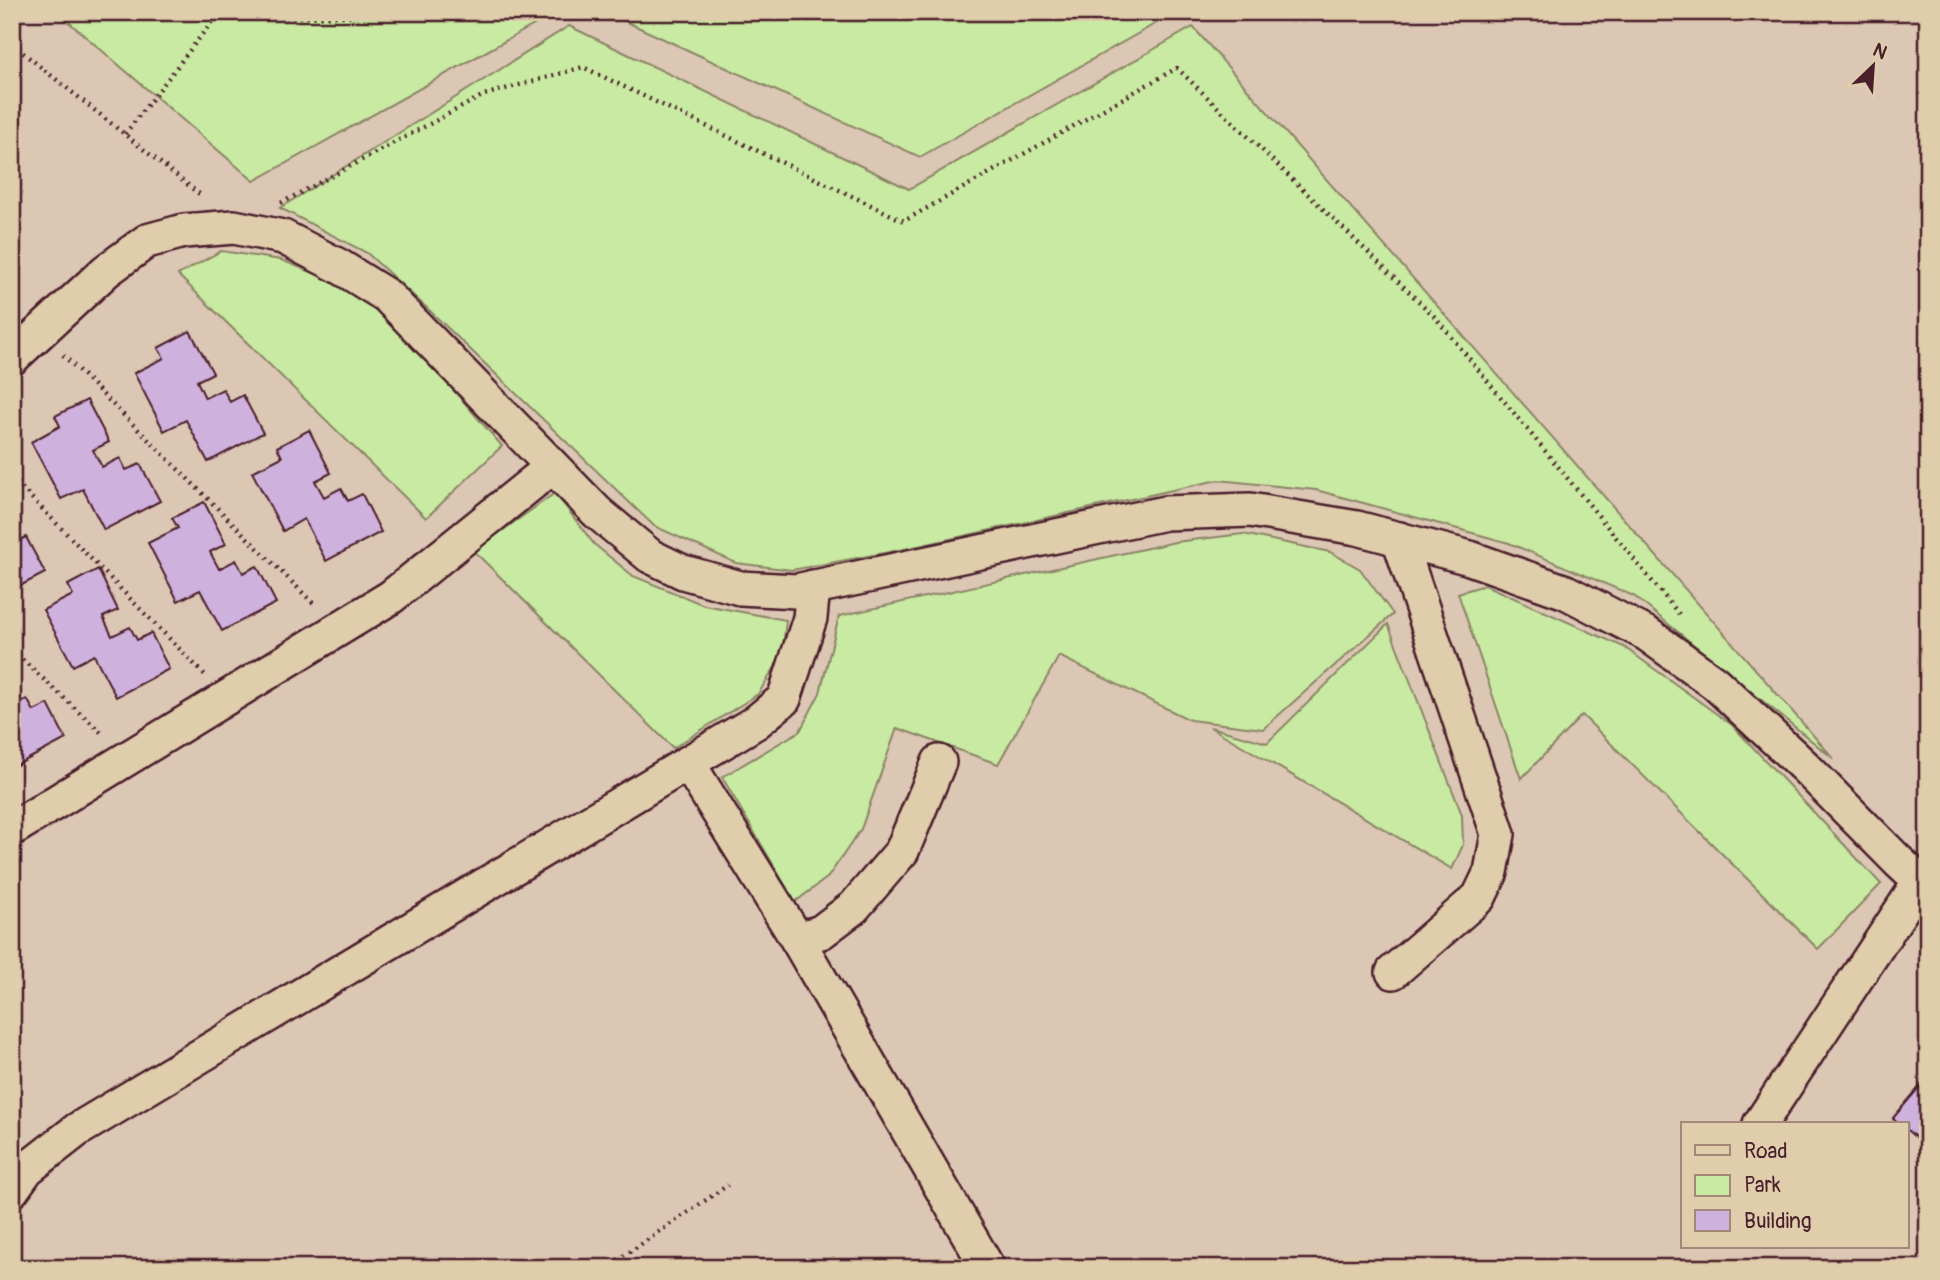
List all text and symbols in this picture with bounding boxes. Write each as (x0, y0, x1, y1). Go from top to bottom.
north arrow (1839, 32, 1909, 102)
text: N (1869, 38, 1891, 65)
legend (1681, 1122, 1909, 1248)
text: Road (1744, 1138, 1788, 1165)
text: Park (1744, 1172, 1781, 1199)
text: Building (1744, 1208, 1811, 1235)

